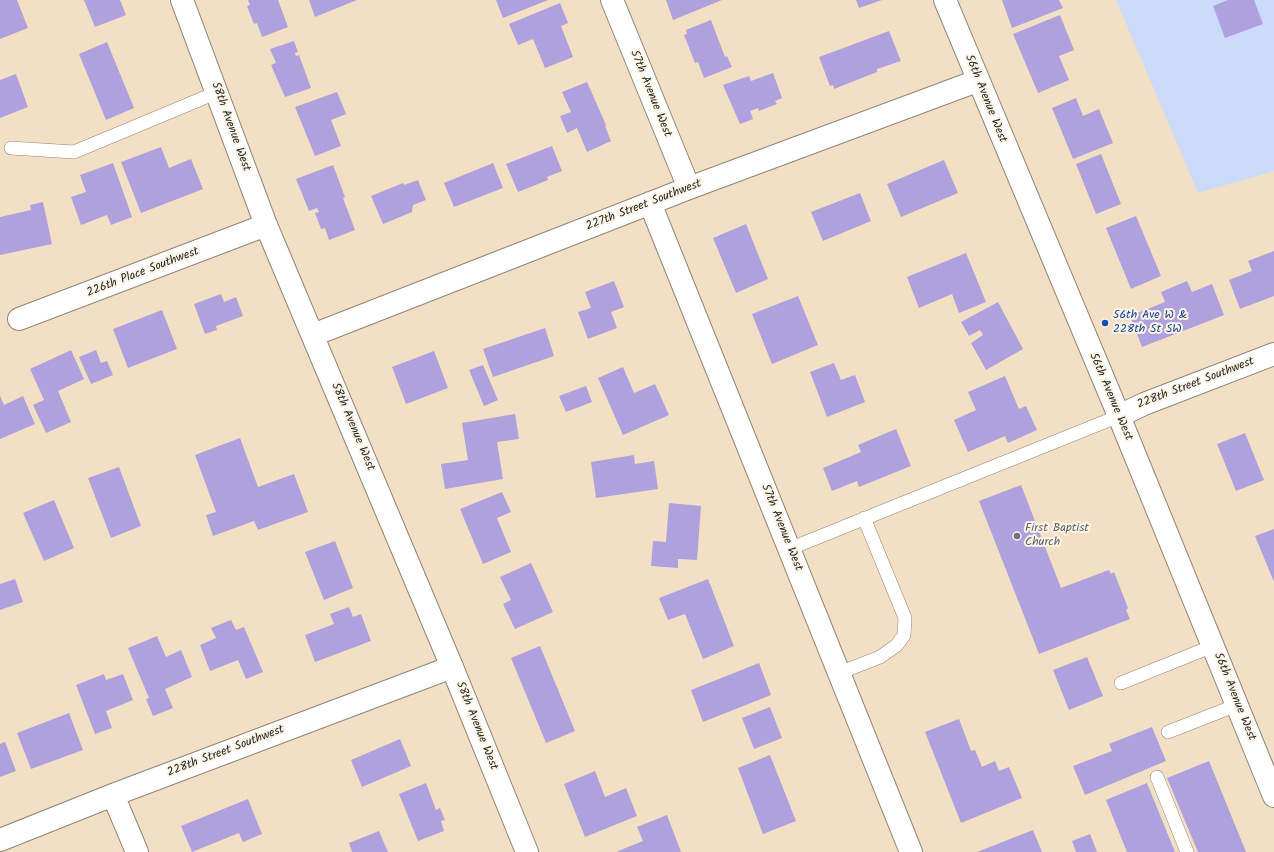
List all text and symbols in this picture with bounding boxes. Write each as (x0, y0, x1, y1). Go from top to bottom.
street label: 57th Avenue West (626, 48, 674, 140)
street label: 56th Avenue West (961, 53, 1009, 145)
street label: 58th Avenue West (207, 80, 253, 174)
street label: 227th Street Southwest (584, 177, 704, 235)
street label: 226th Place Southwest (85, 245, 201, 301)
place label: 56th Ave W & 228th St SW (1113, 309, 1187, 337)
marker: 56th Ave W & 228th St SW (1100, 318, 1110, 328)
street label: 56th Avenue West (1085, 351, 1135, 443)
street label: 228th Street Southwest (1135, 355, 1257, 413)
street label: 58th Avenue West (327, 381, 377, 473)
street label: 57th Avenue West (757, 482, 805, 574)
place label: First Baptist Church (1025, 522, 1089, 550)
marker: First Baptist Church (1012, 531, 1022, 541)
street label: 56th Avenue West (1210, 651, 1258, 743)
street label: 58th Avenue West (452, 680, 500, 772)
street label: 228th Street Southwest (165, 723, 287, 781)

